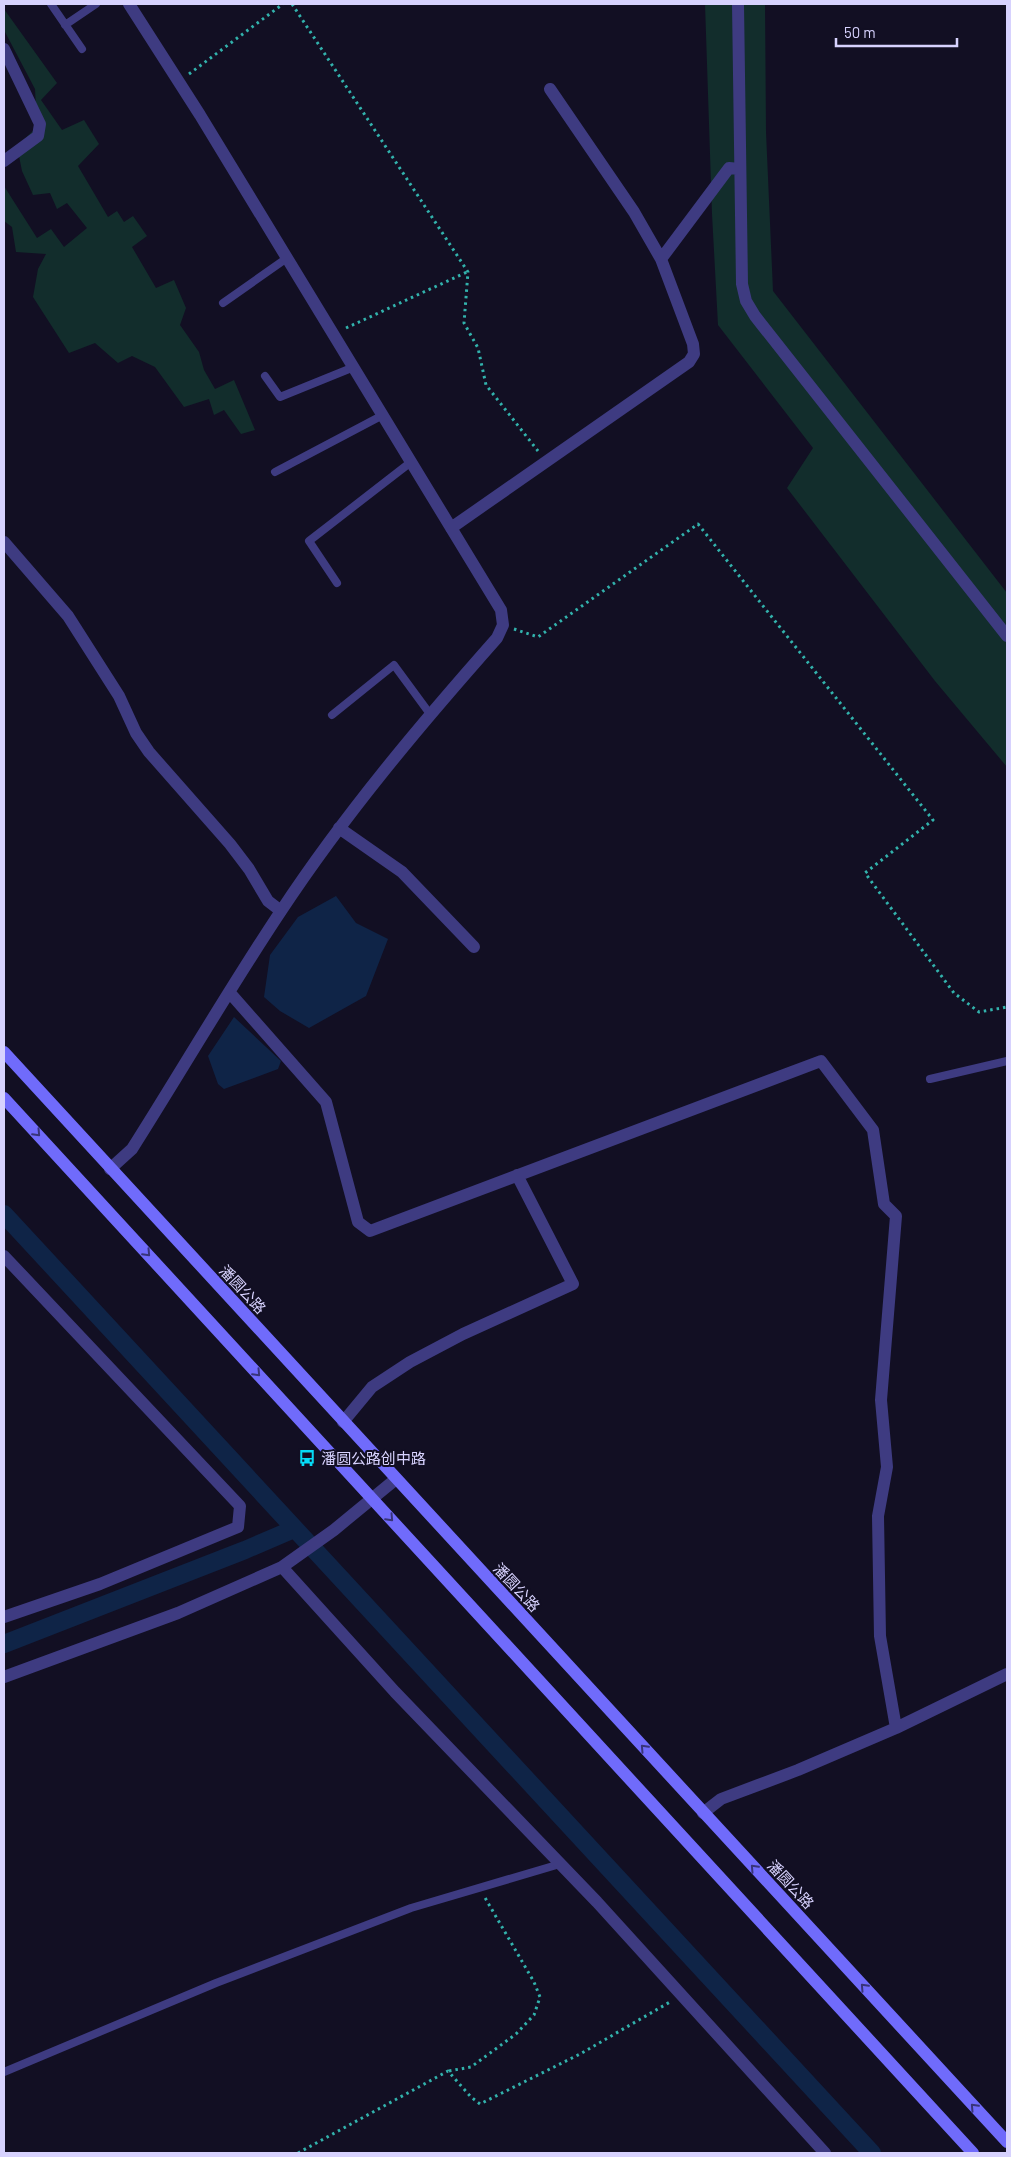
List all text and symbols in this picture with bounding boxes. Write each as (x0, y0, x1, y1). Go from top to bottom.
scale bar (836, 15, 957, 47)
text: 50 m (844, 23, 876, 41)
one-way arrow (31, 1128, 40, 1137)
one-way arrow (141, 1248, 150, 1257)
street label: 潘圆公路 (216, 1261, 270, 1317)
one-way arrow (251, 1367, 260, 1376)
bus stop icon: 潘圆公路创中路 (297, 1448, 317, 1468)
place label: 潘圆公路创中路 (321, 1449, 426, 1467)
one-way arrow (384, 1513, 393, 1522)
street label: 潘圆公路 (490, 1559, 544, 1615)
one-way arrow (641, 1745, 650, 1754)
street label: 潘圆公路 (764, 1856, 818, 1912)
one-way arrow (751, 1864, 760, 1873)
one-way arrow (861, 1984, 870, 1993)
one-way arrow (971, 2103, 980, 2112)

